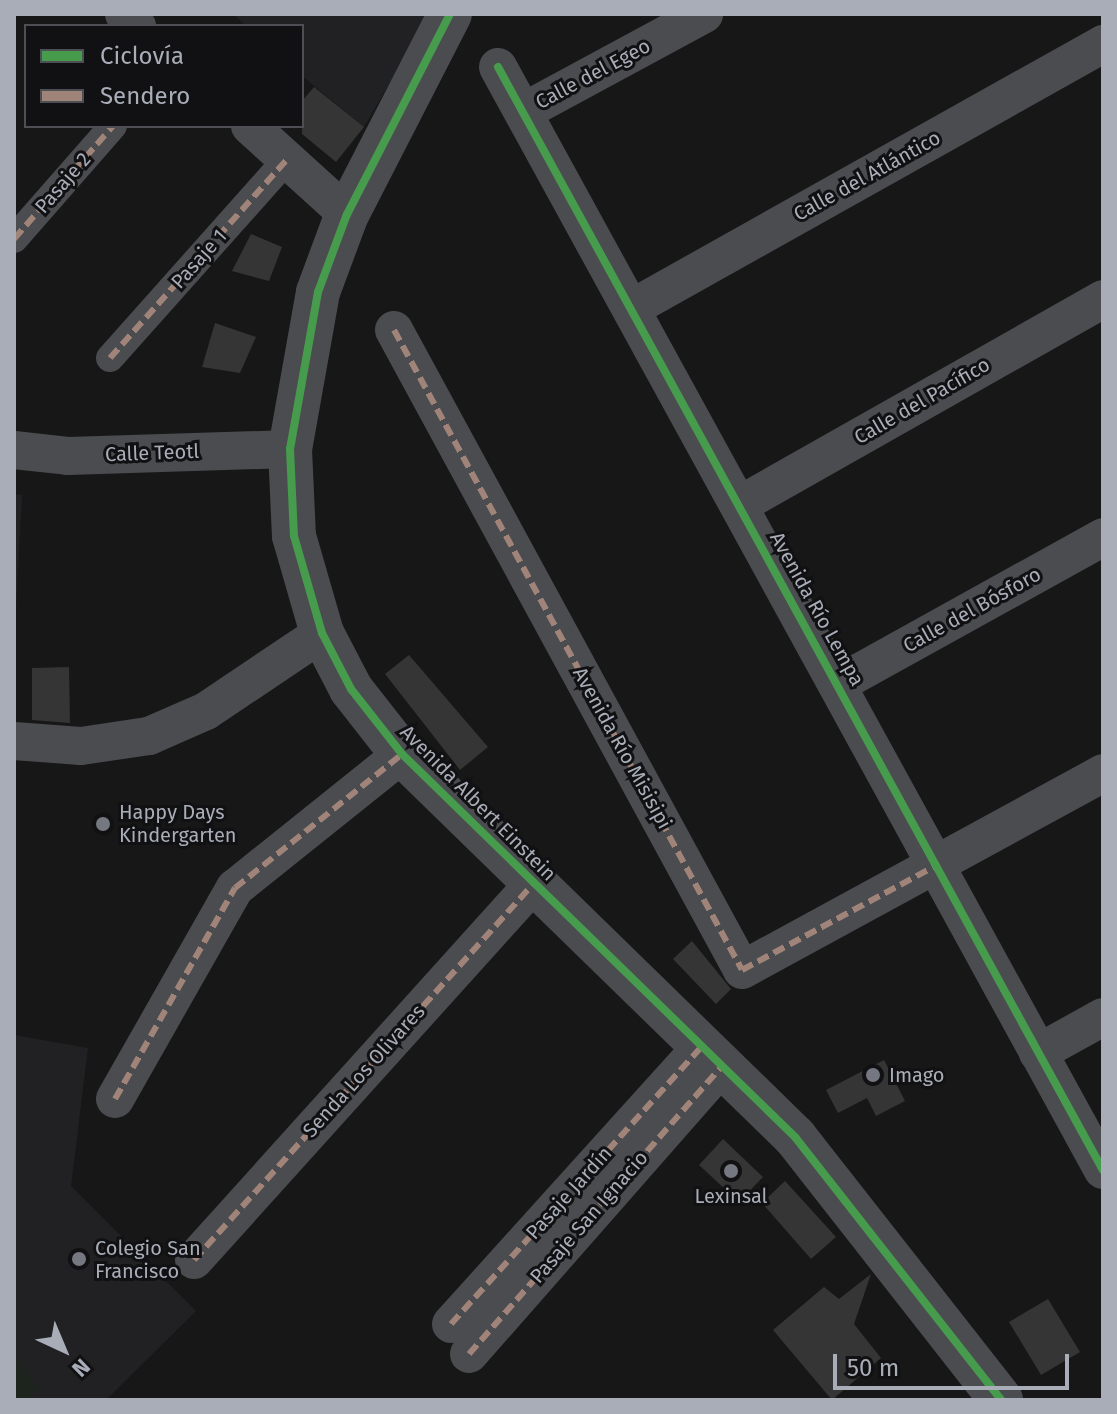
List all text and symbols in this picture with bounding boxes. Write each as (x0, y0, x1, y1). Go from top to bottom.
legend (24, 24, 304, 128)
street label: Calle del Egeo (532, 34, 654, 114)
text: Ciclovía (100, 42, 184, 70)
text: Sendero (100, 82, 190, 110)
street label: Calle del Atlántico (789, 126, 945, 226)
street label: Pasaje 2 (30, 148, 96, 218)
street label: Pasaje 1 (166, 224, 232, 294)
street label: Calle del Pacífico (850, 352, 994, 450)
street label: Calle Teotl (105, 439, 199, 467)
street label: Avenida Río Lempa (765, 528, 869, 690)
street label: Calle del Bósforo (899, 562, 1045, 658)
street label: Avenida Río Misisipi (568, 663, 676, 833)
street label: Avenida Albert Einstein (395, 720, 561, 886)
place label: Happy Days Kindergarten (119, 800, 237, 847)
marker: Happy Days Kindergarten (94, 815, 112, 833)
street label: Senda Los Olivares (298, 1000, 430, 1142)
place label: Imago (889, 1063, 944, 1087)
marker: Imago (864, 1066, 882, 1084)
street label: Pasaje Jardín (521, 1142, 617, 1244)
street label: Pasaje San Ignacio (525, 1146, 653, 1288)
marker: Lexinsal (722, 1162, 740, 1180)
place label: Lexinsal (695, 1184, 767, 1208)
place label: Colegio San Francisco (95, 1236, 201, 1283)
marker: Colegio San Francisco (70, 1250, 88, 1268)
north arrow (24, 1310, 104, 1390)
scale bar (837, 1338, 1073, 1388)
text: N (66, 1353, 96, 1382)
text: 50 m (847, 1354, 899, 1382)

